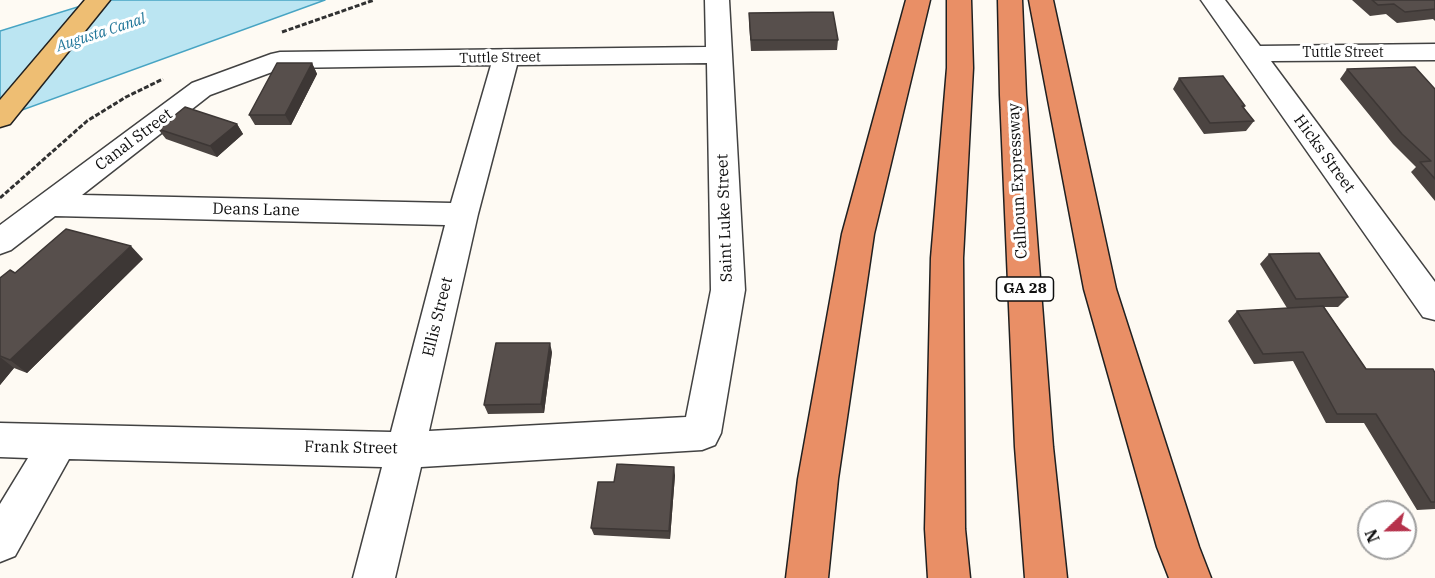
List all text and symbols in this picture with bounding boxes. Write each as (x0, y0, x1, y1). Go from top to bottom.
water label: Augusta Canal (54, 10, 148, 56)
street label: Tuttle Street (1302, 45, 1384, 61)
street label: Tuttle Street (459, 49, 541, 67)
street label: Calhoun Expressway (1004, 103, 1032, 259)
street label: Canal Street (92, 105, 176, 175)
street label: Hicks Street (1289, 111, 1359, 197)
street label: Saint Luke Street (713, 154, 737, 282)
street label: Deans Lane (212, 200, 300, 220)
street label: Ellis Street (419, 275, 457, 359)
road number: GA 28 (996, 277, 1054, 301)
street label: Frank Street (304, 438, 398, 458)
north arrow (1357, 500, 1417, 560)
text: N (1361, 526, 1384, 546)

